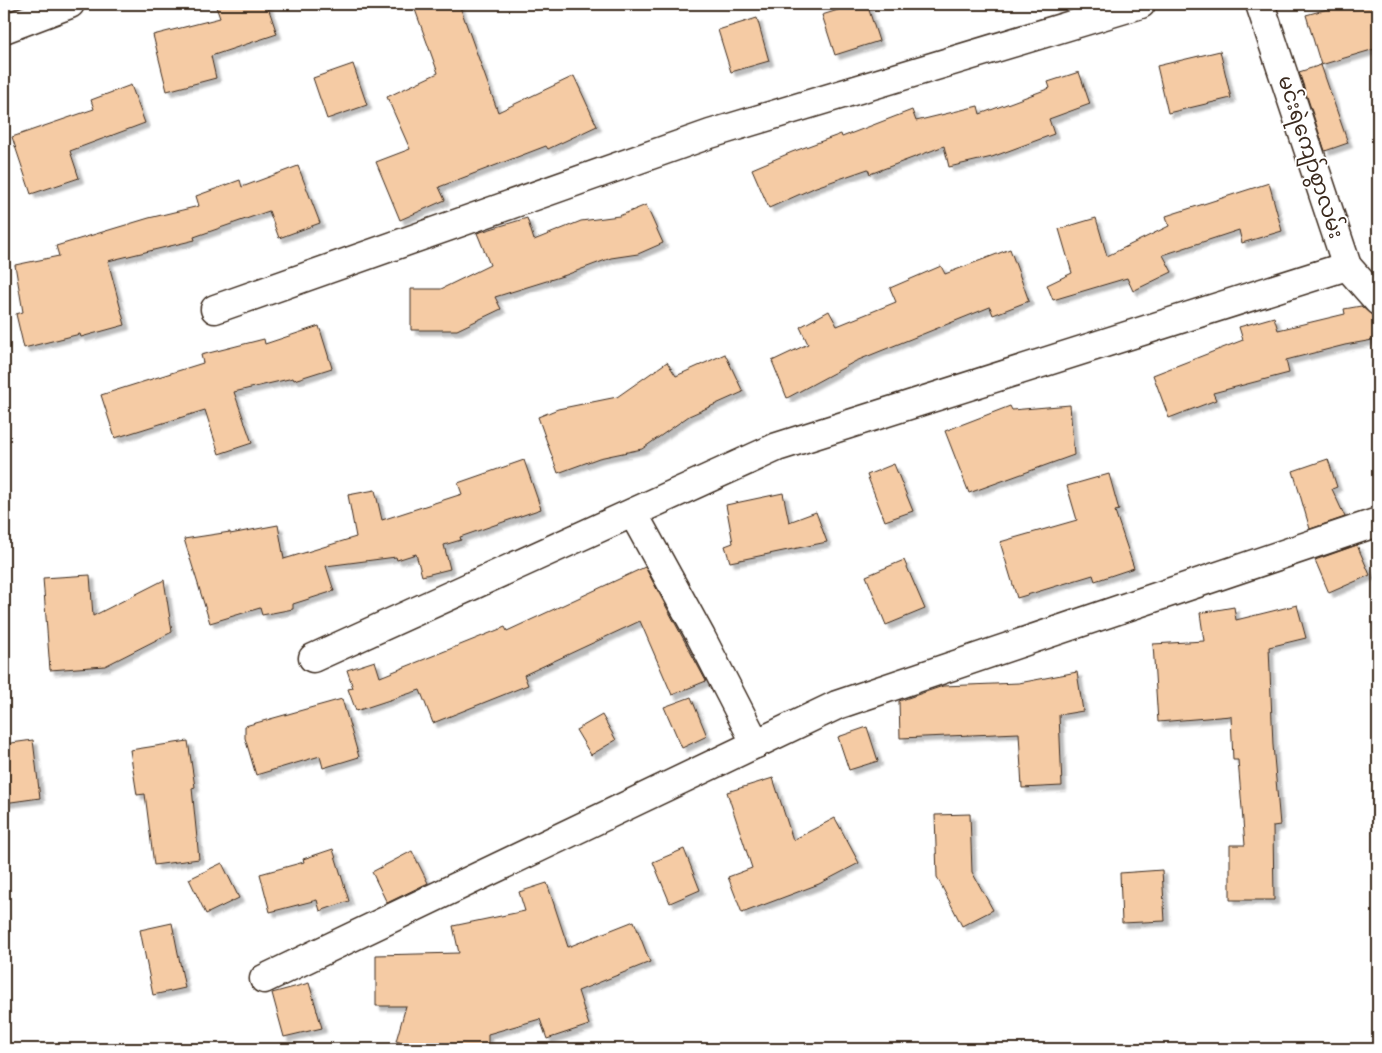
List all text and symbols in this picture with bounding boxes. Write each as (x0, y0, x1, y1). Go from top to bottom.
street label: မင်းရဲကျော်စွာလမ်း (1268, 71, 1352, 243)

